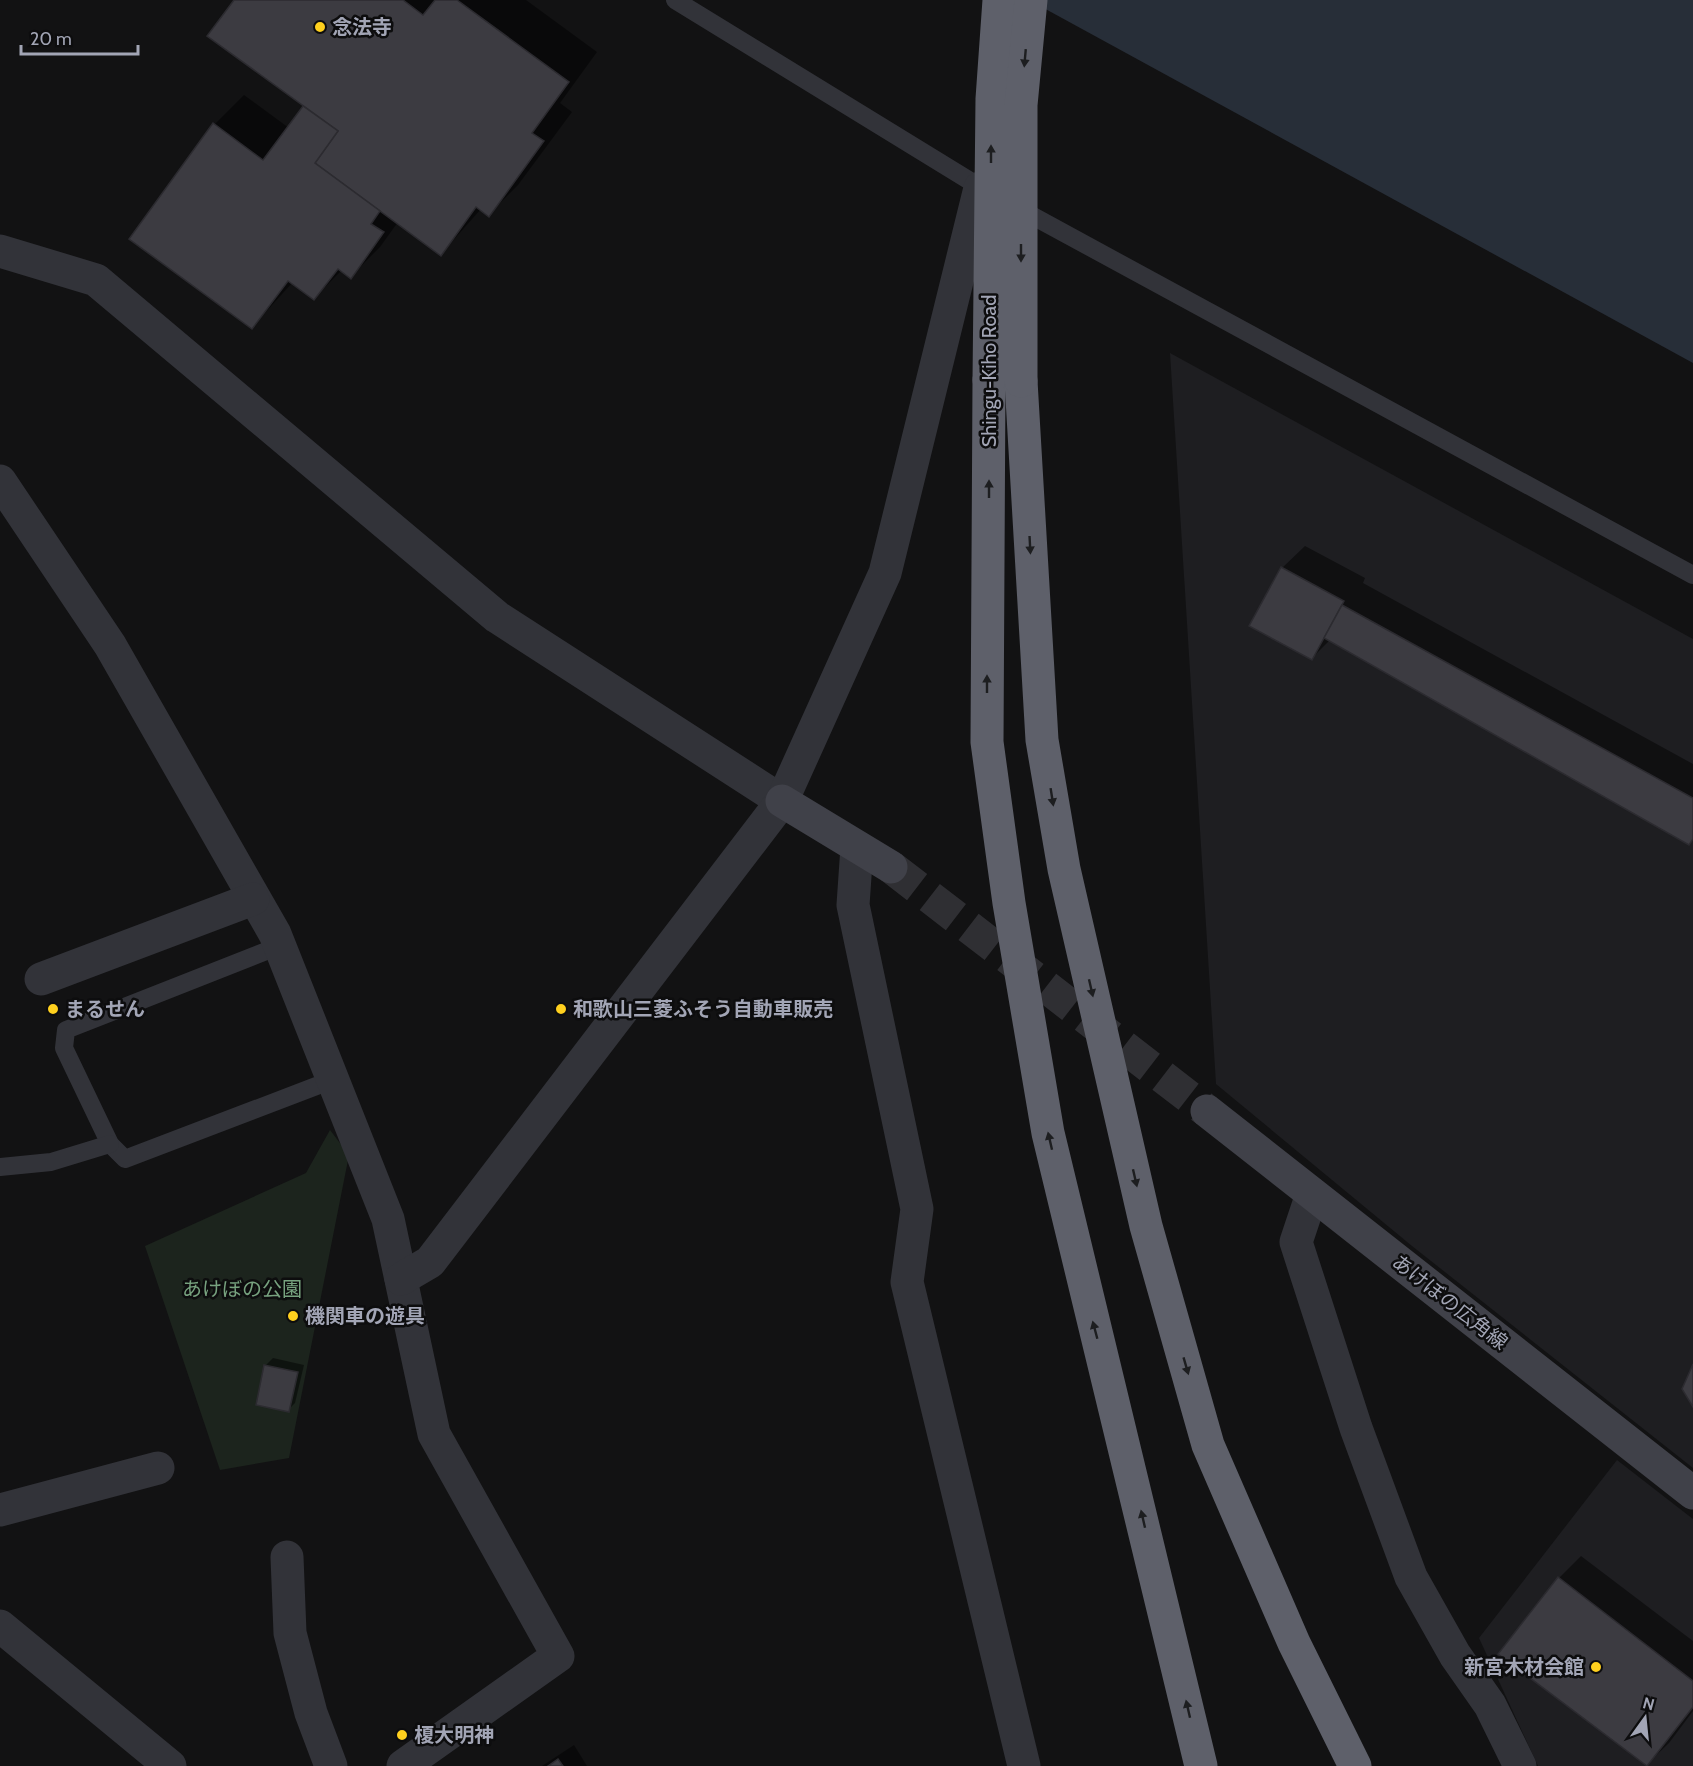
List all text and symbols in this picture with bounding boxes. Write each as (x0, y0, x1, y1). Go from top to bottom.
place label: 念法寺 (332, 15, 392, 39)
scale bar (21, 18, 138, 56)
marker: 念法寺 (313, 20, 327, 34)
text: 20 m (30, 28, 72, 50)
one-way arrow (1020, 49, 1030, 68)
one-way arrow (986, 144, 996, 163)
one-way arrow (1016, 244, 1026, 263)
street label: Shingu-Kiho Road (977, 295, 1001, 447)
one-way arrow (984, 479, 994, 498)
one-way arrow (1026, 535, 1035, 554)
one-way arrow (982, 674, 992, 693)
one-way arrow (1047, 788, 1056, 807)
one-way arrow (1087, 979, 1096, 998)
place label: まるせん (65, 997, 145, 1021)
place label: 和歌山三菱ふそう自動車販売 (573, 997, 833, 1021)
marker: まるせん (46, 1002, 60, 1016)
marker: 和歌山三菱ふそう自動車販売 (554, 1002, 568, 1016)
one-way arrow (1045, 1131, 1054, 1150)
one-way arrow (1131, 1169, 1140, 1188)
street label: あけぼの広角線 (1387, 1249, 1513, 1355)
park label: あけぼの公園 (182, 1277, 302, 1301)
place label: 機関車の遊具 (305, 1304, 425, 1328)
marker: 機関車の遊具 (286, 1309, 300, 1323)
one-way arrow (1090, 1321, 1099, 1339)
one-way arrow (1182, 1358, 1191, 1376)
one-way arrow (1137, 1510, 1147, 1529)
place label: 新宮木材会館 (1464, 1655, 1584, 1679)
marker: 新宮木材会館 (1589, 1660, 1603, 1674)
north arrow (1615, 1688, 1675, 1748)
text: N (1641, 1693, 1657, 1715)
one-way arrow (1182, 1700, 1192, 1718)
place label: 榎大明神 (414, 1723, 494, 1747)
marker: 榎大明神 (395, 1728, 409, 1742)

